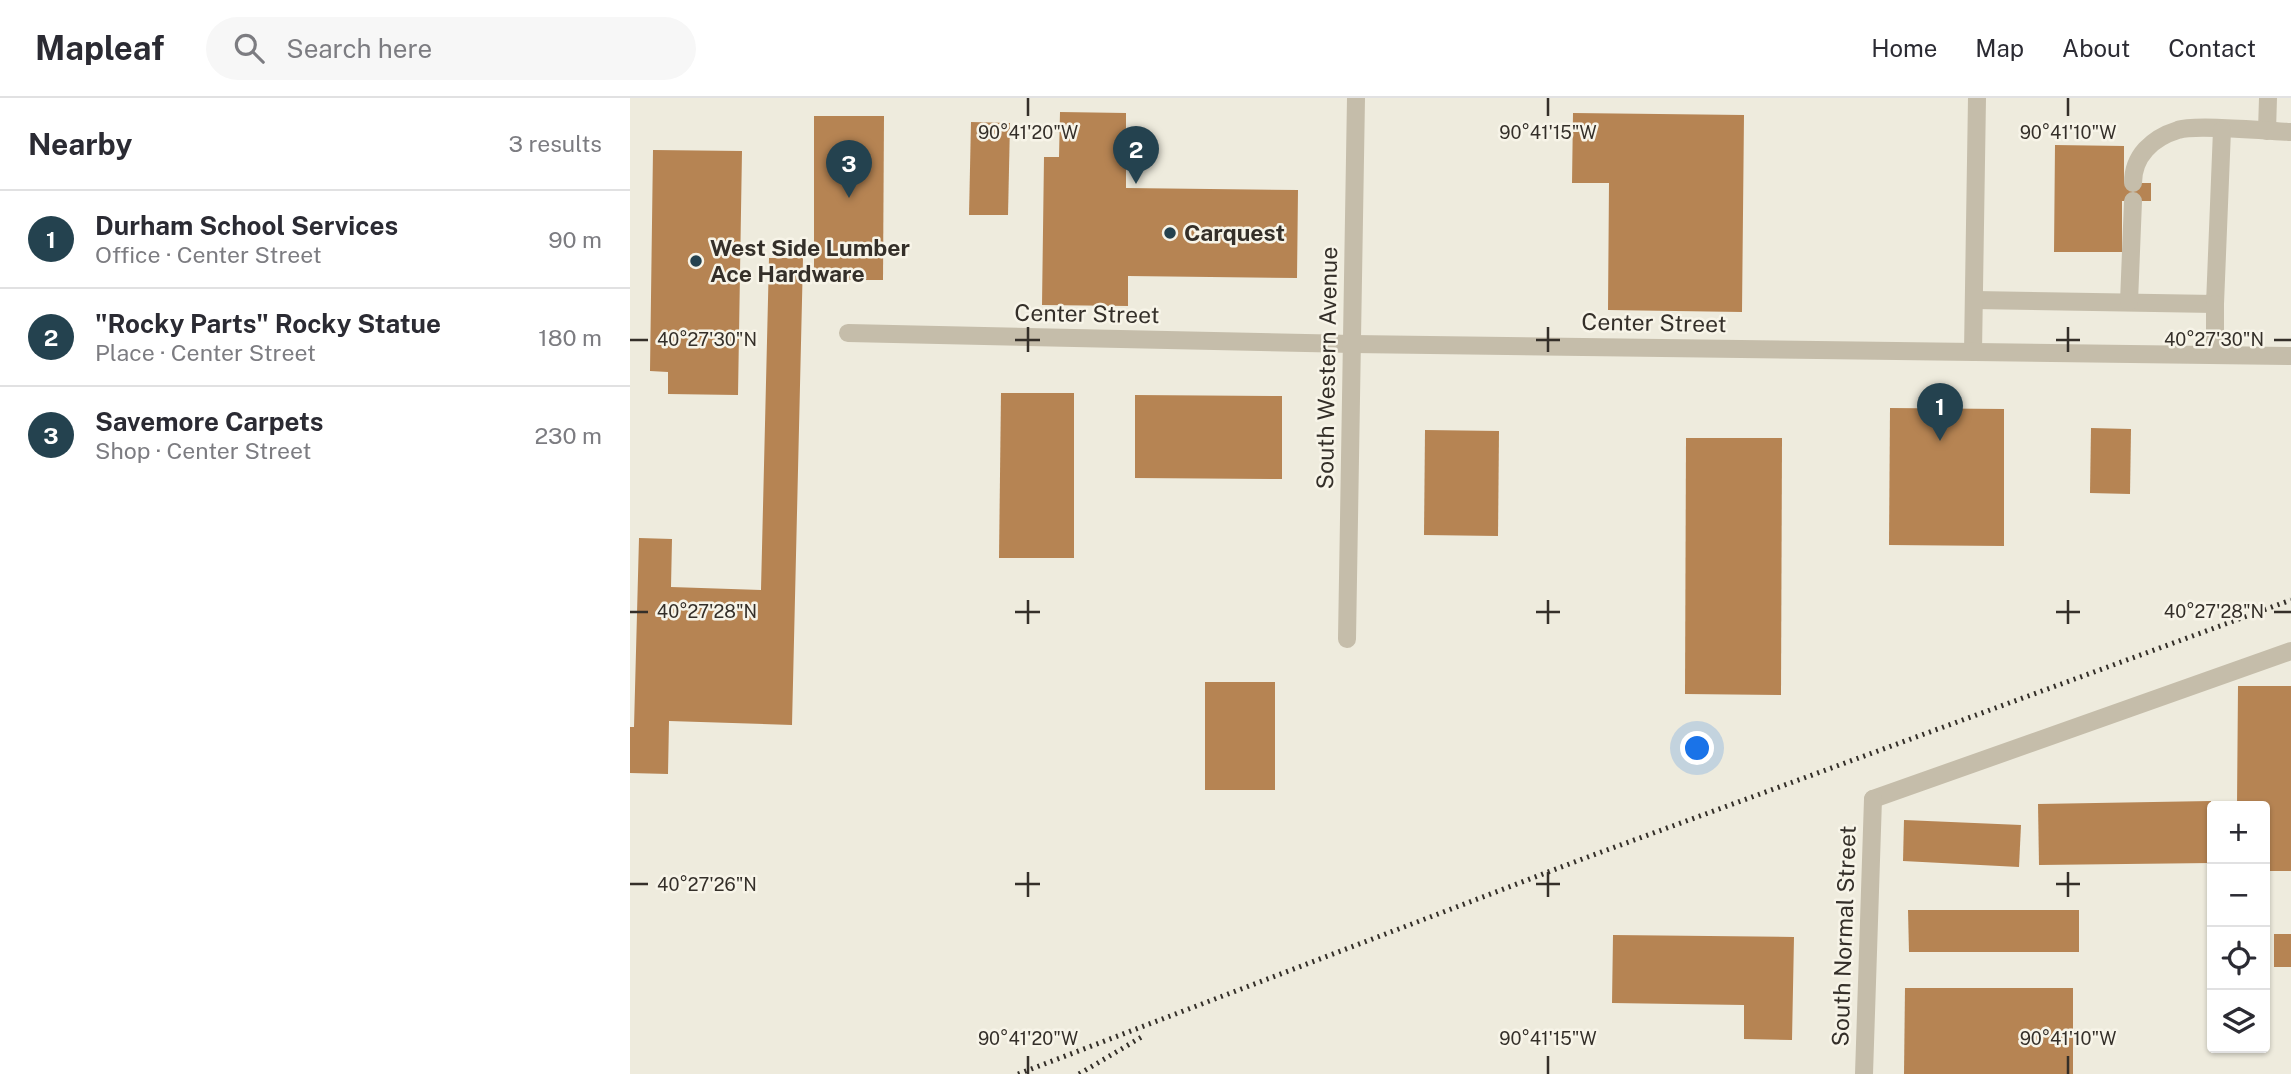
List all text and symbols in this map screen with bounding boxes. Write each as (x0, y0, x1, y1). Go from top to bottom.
search box (206, 17, 696, 80)
text: Mapleaf (35, 29, 164, 67)
icon: search (230, 29, 268, 67)
text: Search here (286, 33, 432, 64)
text: Home (1871, 34, 1937, 62)
text: Map (1975, 34, 2024, 62)
text: About (2062, 34, 2130, 62)
text: Contact (2168, 34, 2256, 62)
text: 90°41'20"W (978, 122, 1078, 143)
text: 90°41'15"W (1499, 122, 1597, 143)
text: 90°41'10"W (2020, 122, 2116, 143)
text: Nearby (28, 126, 132, 162)
pin: 2 (1113, 126, 1159, 184)
text: 3 results (508, 130, 602, 157)
pin: 3 (826, 140, 872, 198)
text: Durham School Services (95, 210, 398, 241)
place label: Carquest (1184, 219, 1285, 246)
marker: Carquest (1162, 225, 1178, 241)
text: 1 (46, 226, 56, 253)
text: 90 m (548, 226, 602, 253)
place label: West Side Lumber Ace Hardware (710, 234, 910, 287)
text: Office · Center Street (95, 241, 322, 268)
street label: South Western Avenue (1311, 246, 1342, 490)
marker: West Side Lumber Ace Hardware (688, 253, 704, 269)
street label: Center Street (1014, 299, 1160, 328)
text: "Rocky Parts" Rocky Statue (95, 308, 441, 339)
street label: Center Street (1581, 308, 1727, 337)
text: 2 (44, 324, 58, 351)
text: 180 m (538, 324, 602, 351)
text: 40°27'30"N (657, 329, 757, 350)
text: 40°27'30"N (2164, 329, 2264, 350)
text: Place · Center Street (95, 339, 316, 366)
pin: 1 (1917, 383, 1963, 441)
text: Savemore Carpets (95, 406, 323, 437)
text: 3 (43, 422, 59, 449)
text: 230 m (534, 422, 602, 449)
text: Shop · Center Street (95, 437, 312, 464)
text: 40°27'28"N (657, 601, 757, 622)
text: 40°27'28"N (2164, 601, 2264, 622)
your location (1680, 731, 1714, 765)
map controls (2207, 801, 2270, 1053)
button: + (2207, 801, 2270, 864)
street label: South Normal Street (1826, 825, 1861, 1047)
button: − (2207, 864, 2270, 927)
text: 40°27'26"N (657, 874, 757, 895)
button: locate (2207, 927, 2270, 990)
button: layers (2207, 990, 2270, 1053)
text: 90°41'20"W (978, 1028, 1078, 1049)
text: 90°41'15"W (1499, 1028, 1597, 1049)
text: 90°41'10"W (2020, 1028, 2116, 1049)

